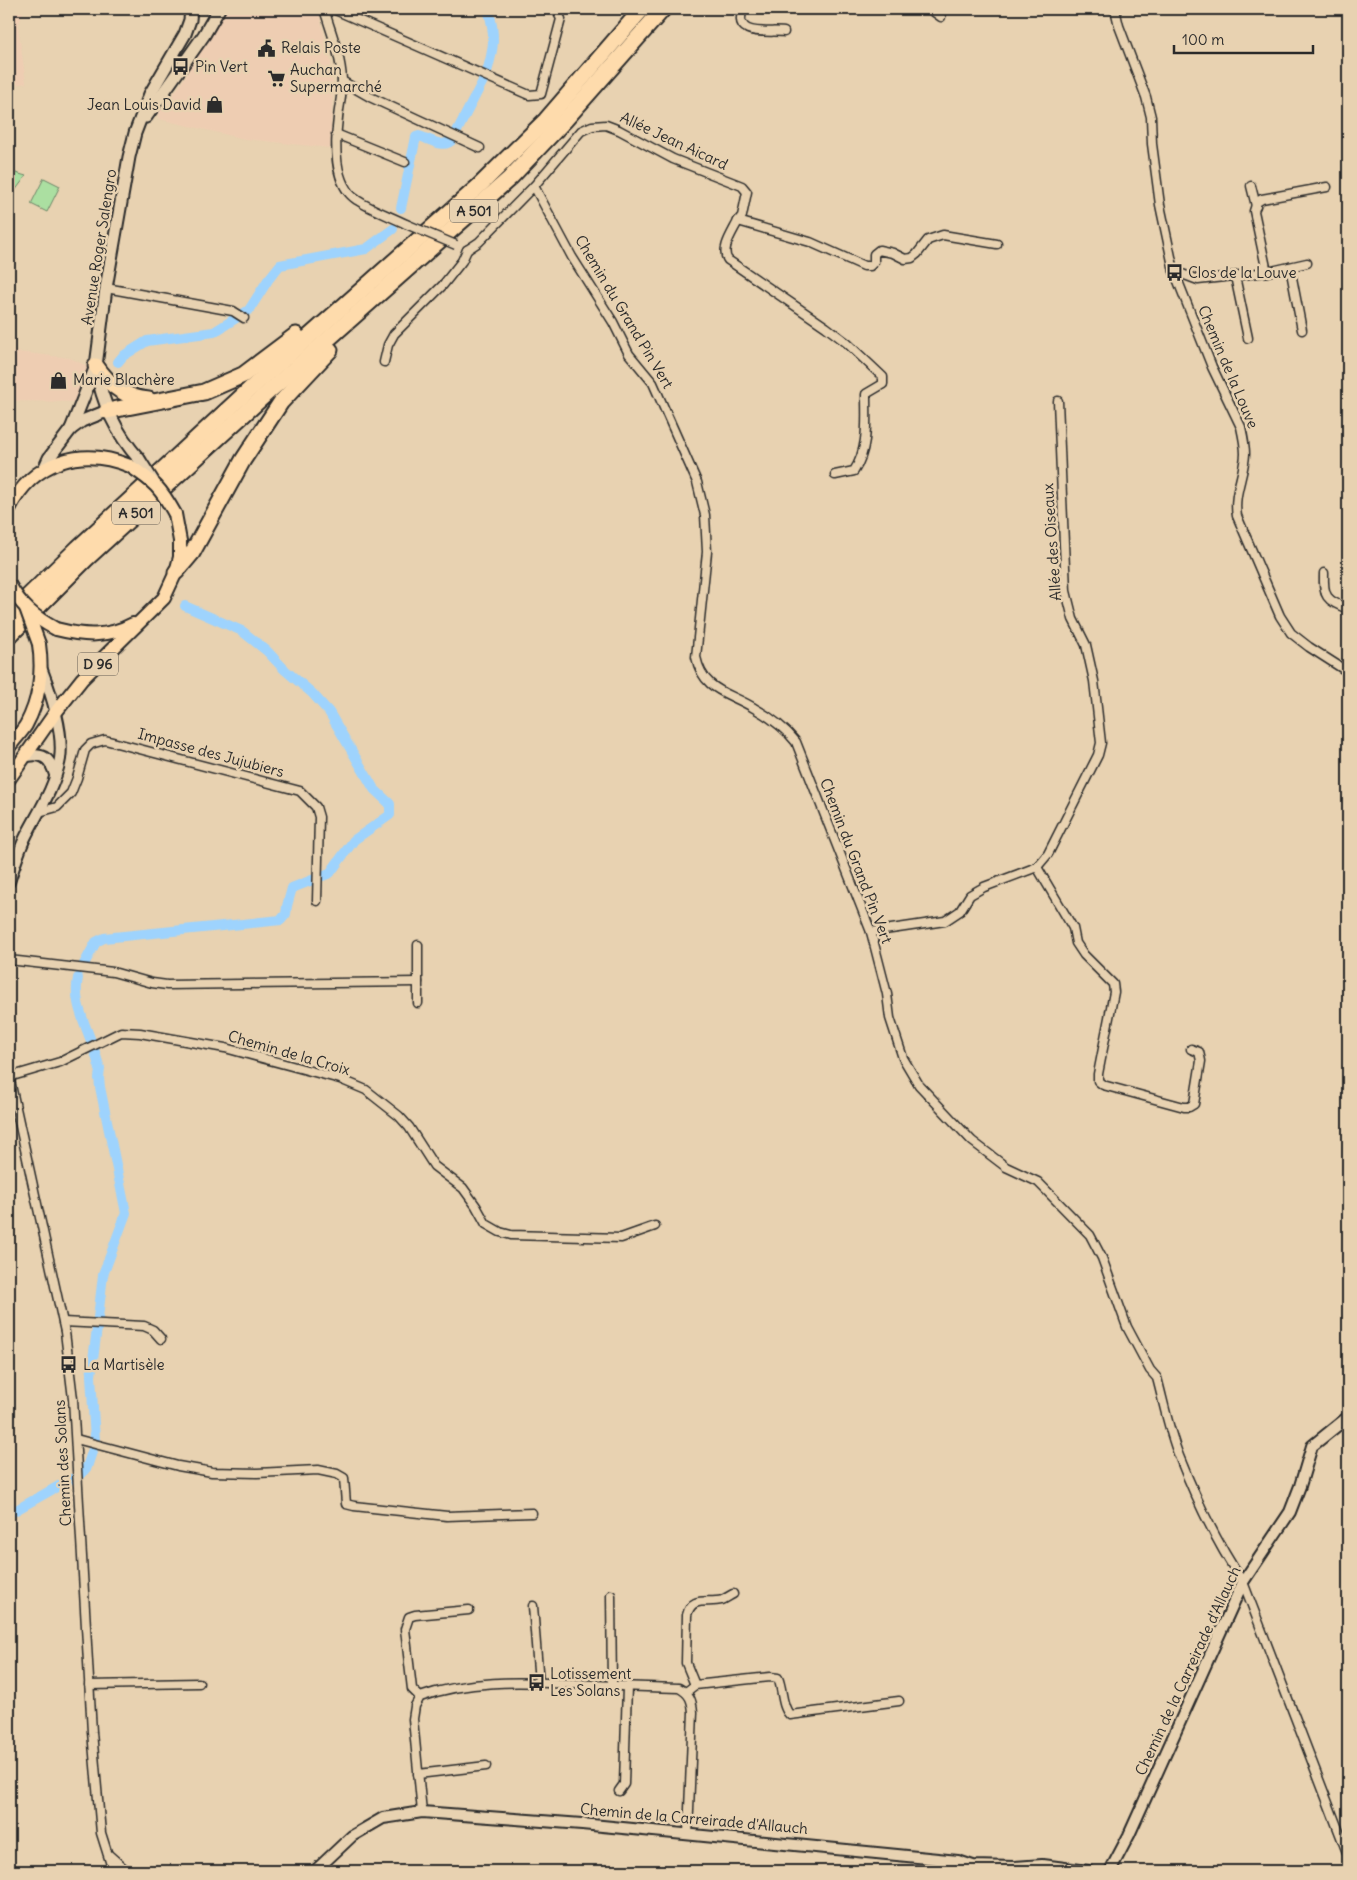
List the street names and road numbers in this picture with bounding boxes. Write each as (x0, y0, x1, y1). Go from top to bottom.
street label: Allée Jean Aicard (617, 107, 731, 174)
street label: Avenue Roger Salengro (77, 168, 120, 326)
road number: A 501 (450, 200, 498, 222)
street label: Chemin du Grand Pin Vert (571, 232, 678, 392)
street label: Chemin de la Louve (1194, 302, 1263, 431)
street label: Allée des Oiseaux (1038, 482, 1065, 601)
road number: A 501 (112, 502, 160, 524)
road number: D 96 (78, 652, 118, 676)
street label: Impasse des Jujubiers (136, 724, 286, 781)
street label: Chemin du Grand Pin Vert (816, 775, 897, 946)
street label: Chemin de la Croix (226, 1026, 353, 1079)
street label: Chemin des Solans (50, 1399, 75, 1527)
street label: Chemin de la Carreirade d'Allauch (1131, 1563, 1245, 1778)
street label: Chemin de la Carreirade d'Allauch (579, 1799, 809, 1838)

